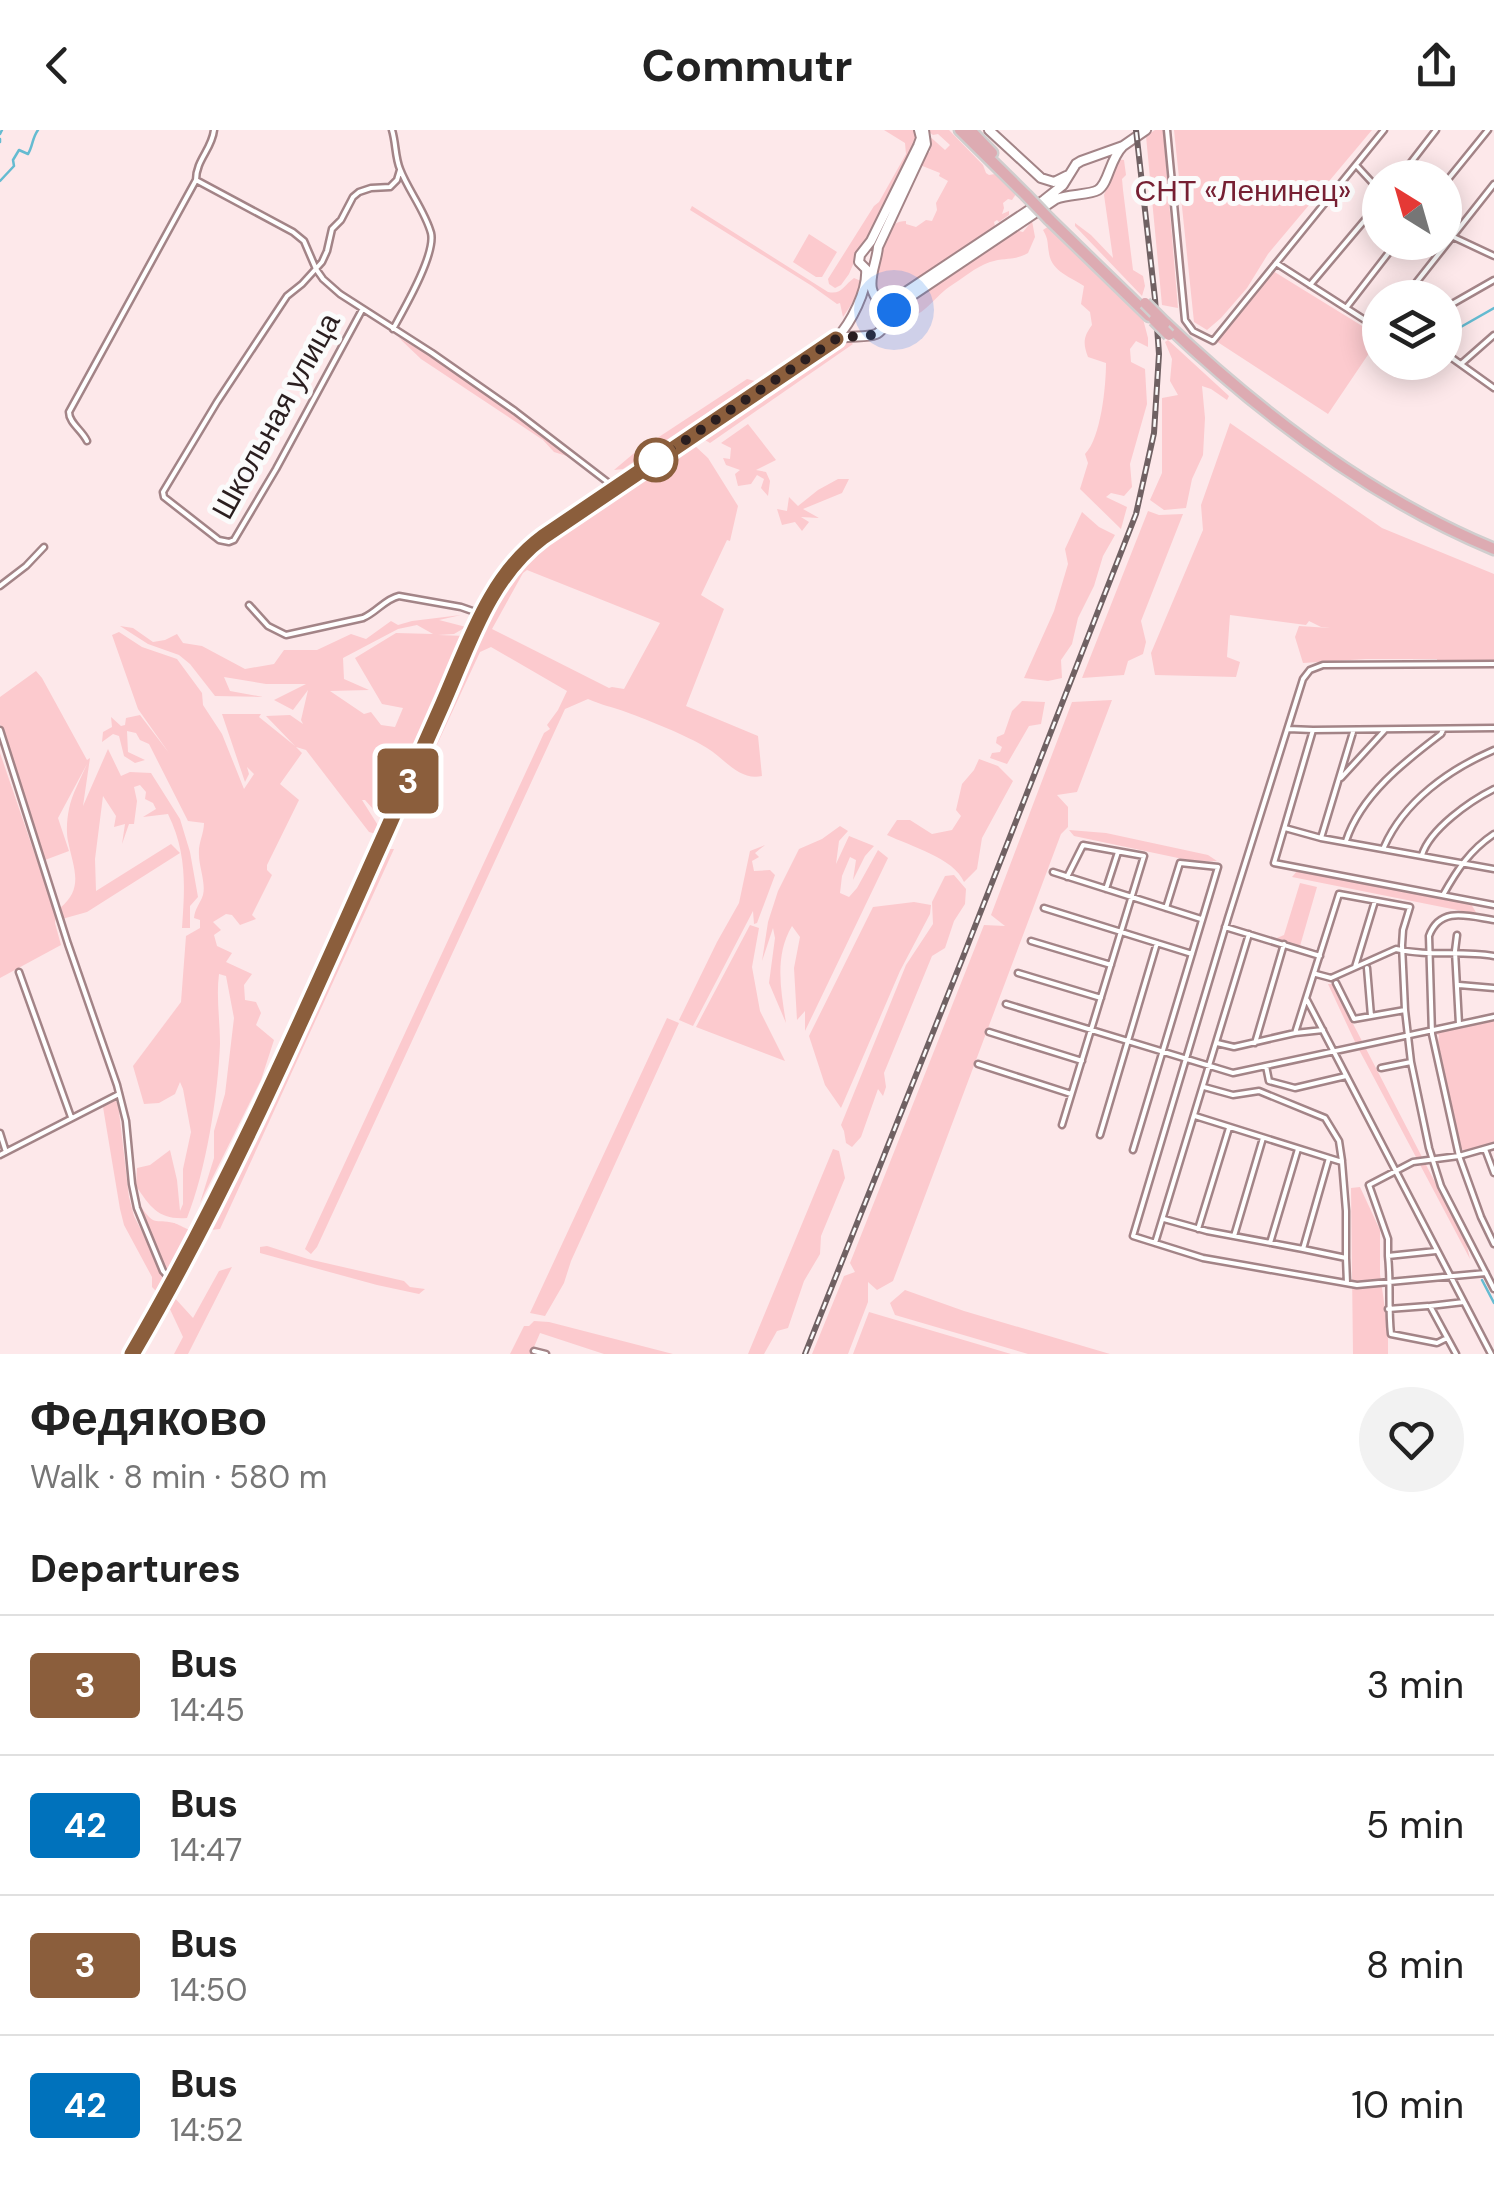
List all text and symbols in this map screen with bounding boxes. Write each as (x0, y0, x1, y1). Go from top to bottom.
text: Commutr (642, 36, 852, 95)
icon: back (30, 38, 85, 93)
icon: share (1409, 38, 1464, 93)
north arrow (1362, 160, 1462, 260)
map controls (1362, 160, 1462, 380)
park label: СНТ «Ленинец» (1135, 171, 1351, 210)
button: layers (1362, 280, 1462, 380)
your location (869, 285, 919, 335)
street label: Школьная улица (203, 305, 349, 526)
unlabelled marker (635, 439, 677, 481)
line badge: 3 (376, 748, 440, 814)
text: 3 (397, 758, 419, 804)
text: Федяково (30, 1387, 267, 1450)
button: heart (1359, 1387, 1464, 1492)
text: Walk · 8 min · 580 m (30, 1456, 327, 1498)
text: Departures (30, 1544, 241, 1594)
text: Bus (170, 1639, 238, 1689)
text: 3 min (1367, 1660, 1464, 1710)
text: 3 (74, 1662, 96, 1708)
text: 14:45 (170, 1689, 245, 1731)
text: Bus (170, 1779, 238, 1829)
text: 5 min (1366, 1800, 1464, 1850)
text: 42 (64, 1802, 106, 1848)
text: 14:47 (170, 1829, 242, 1871)
text: Bus (170, 1919, 238, 1969)
text: 8 min (1366, 1940, 1464, 1990)
text: 3 (74, 1942, 96, 1988)
text: 14:50 (170, 1969, 247, 2011)
text: Bus (170, 2059, 238, 2109)
text: 10 min (1351, 2080, 1464, 2130)
text: 42 (64, 2082, 106, 2128)
text: 14:52 (170, 2109, 243, 2151)

